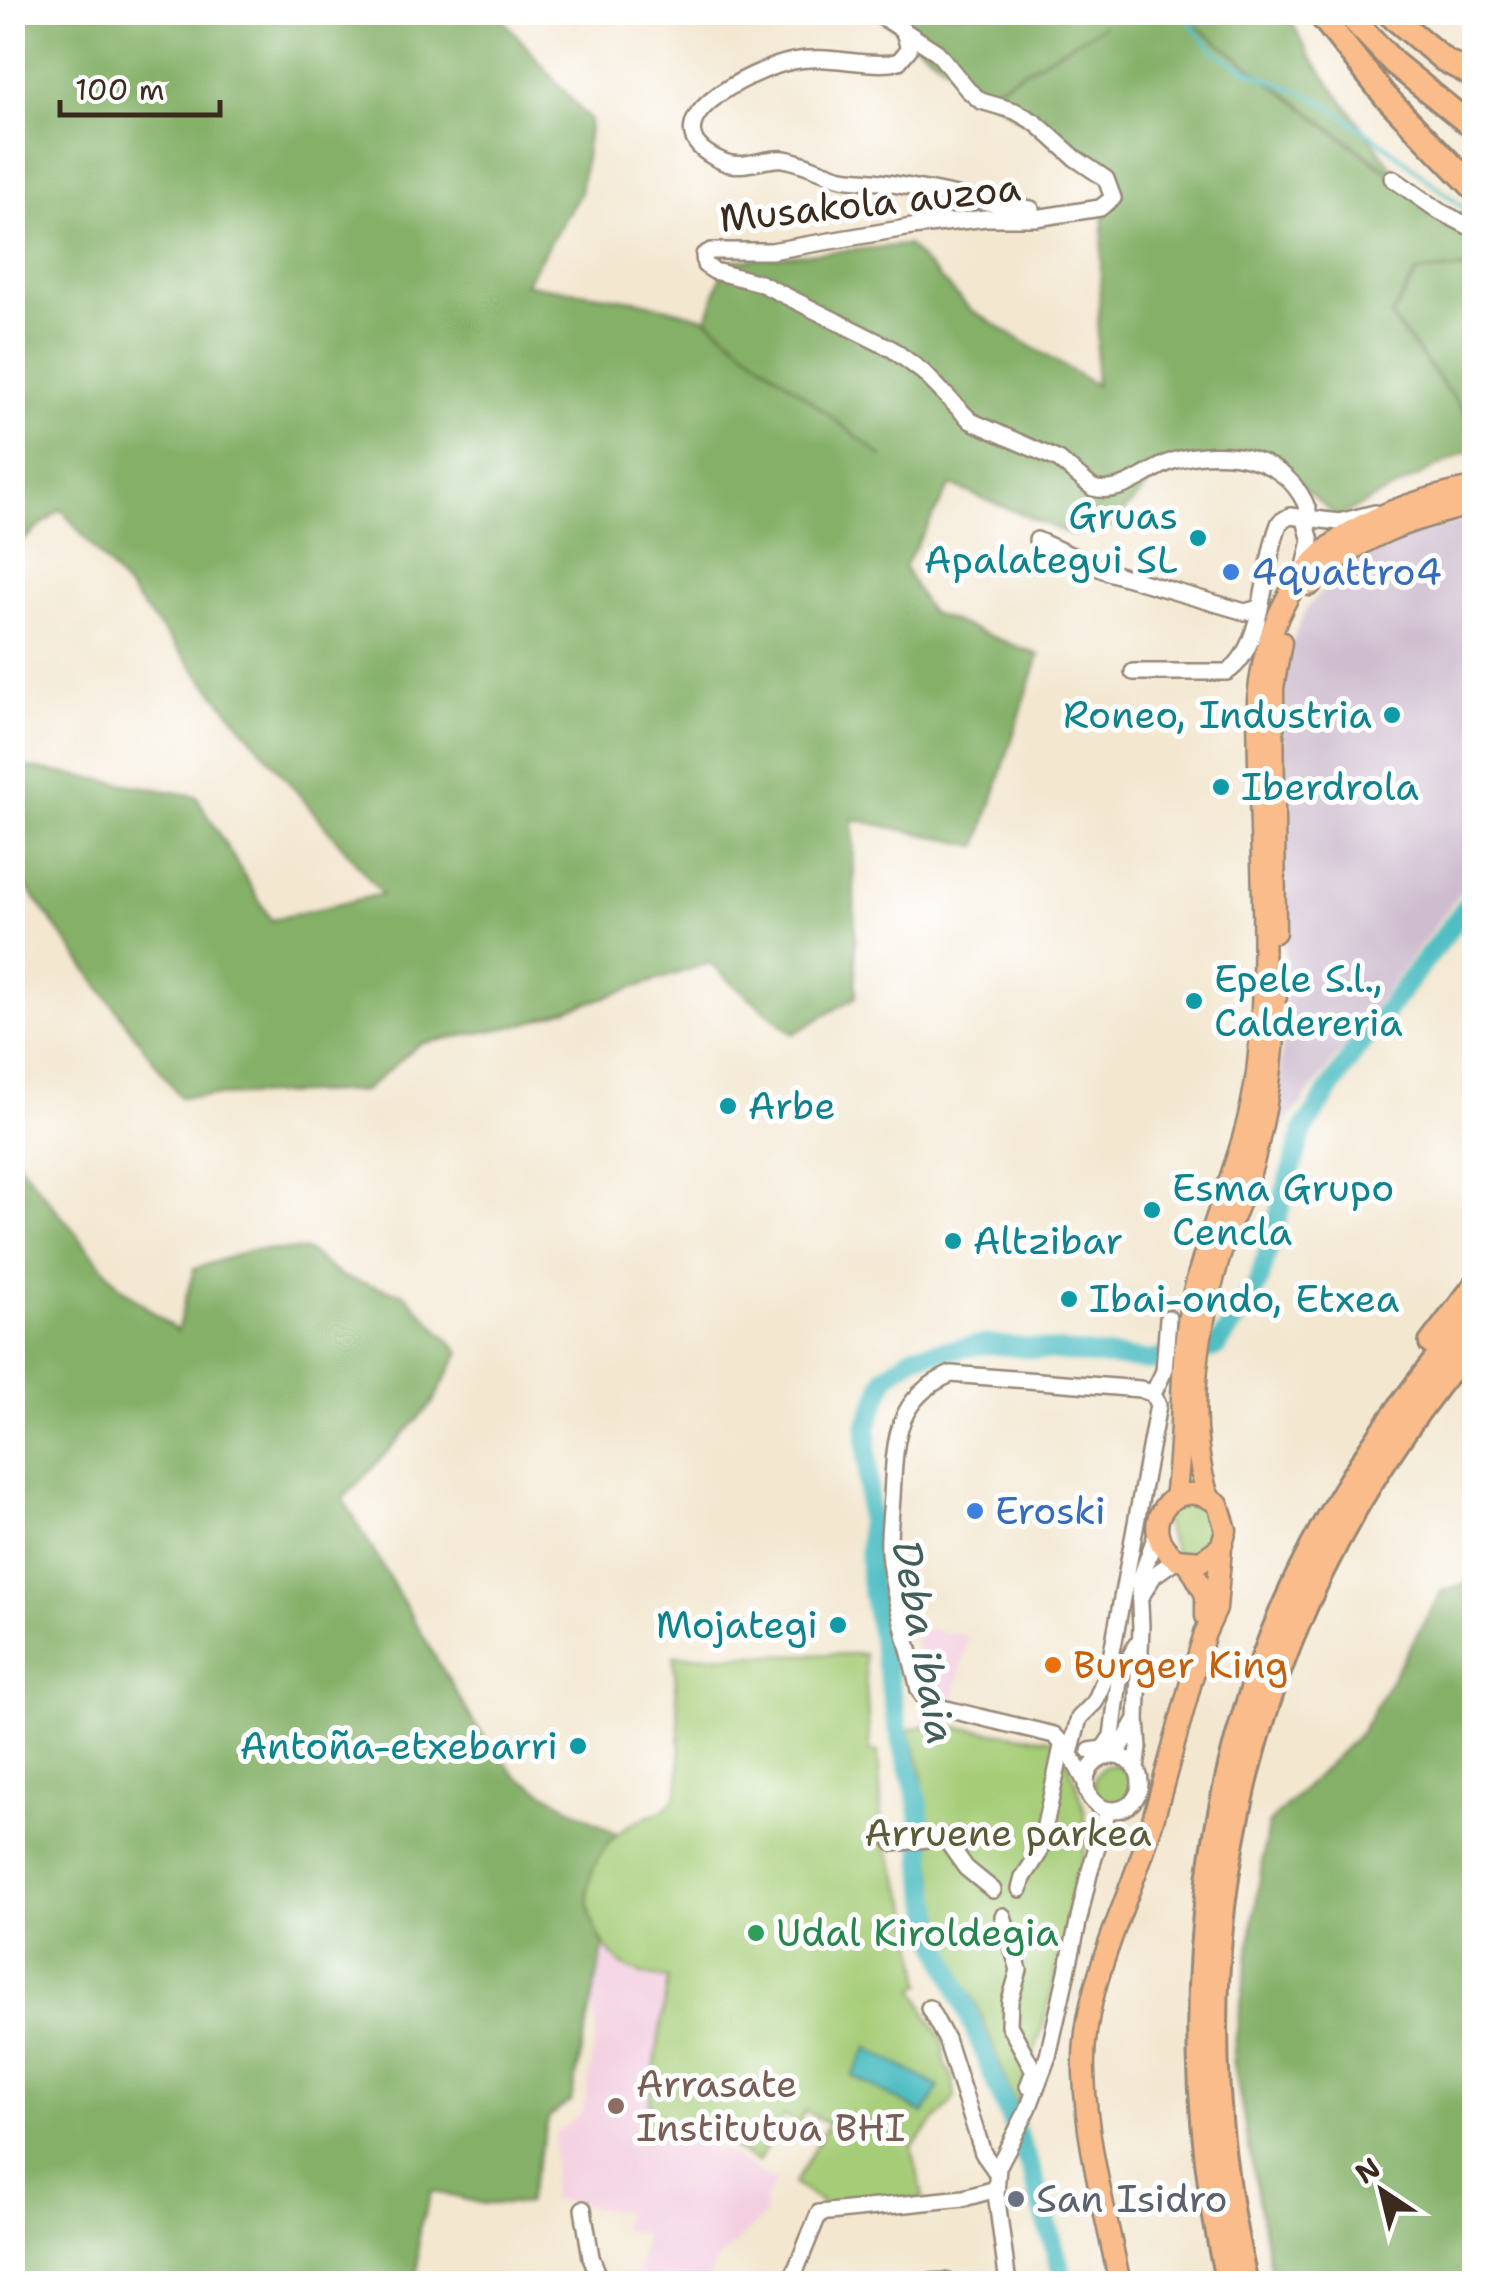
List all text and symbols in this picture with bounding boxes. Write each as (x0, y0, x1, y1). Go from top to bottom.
scale bar (60, 55, 220, 117)
text: 100 m (75, 69, 165, 110)
street label: Musakola auzoa (717, 161, 1023, 244)
place label: Gruas Apalategui SL (924, 490, 1178, 585)
marker: Gruas Apalategui SL (1187, 527, 1209, 549)
place label: 4quattro4 (1251, 546, 1442, 597)
marker: 4quattro4 (1220, 561, 1242, 583)
place label: Roneo, Industria (1063, 689, 1372, 740)
marker: Roneo, Industria (1381, 704, 1403, 726)
place label: Iberdrola (1241, 761, 1419, 812)
marker: Iberdrola (1210, 776, 1232, 798)
place label: Epele S.l., Caldereria (1214, 953, 1403, 1048)
marker: Epele S.l., Caldereria (1183, 990, 1205, 1012)
place label: Arbe (748, 1080, 836, 1131)
marker: Arbe (717, 1095, 739, 1117)
place label: Esma Grupo Cencla (1172, 1162, 1394, 1257)
marker: Esma Grupo Cencla (1141, 1199, 1163, 1221)
place label: Altzibar (973, 1215, 1123, 1266)
marker: Altzibar (942, 1230, 964, 1252)
place label: Ibai-ondo, Etxea (1089, 1273, 1400, 1324)
marker: Ibai-ondo, Etxea (1058, 1288, 1080, 1310)
place label: Eroski (995, 1485, 1106, 1536)
marker: Eroski (964, 1500, 986, 1522)
water label: Deba ibaia (880, 1536, 968, 1748)
place label: Mojategi (656, 1599, 818, 1650)
marker: Mojategi (827, 1614, 849, 1636)
place label: Burger King (1073, 1639, 1288, 1690)
marker: Burger King (1042, 1654, 1064, 1676)
place label: Antoña-etxebarri (240, 1720, 558, 1771)
marker: Antoña-etxebarri (567, 1735, 589, 1757)
park label: Arruene parkea (864, 1807, 1152, 1858)
place label: Udal Kiroldegia (776, 1907, 1059, 1958)
marker: Udal Kiroldegia (745, 1922, 767, 1944)
place label: Arrasate Institutua BHI (636, 2058, 905, 2153)
marker: Arrasate Institutua BHI (605, 2095, 627, 2117)
north arrow (1332, 2141, 1432, 2241)
text: N (1348, 2149, 1388, 2192)
place label: San Isidro (1036, 2173, 1227, 2224)
marker: San Isidro (1005, 2188, 1027, 2210)

